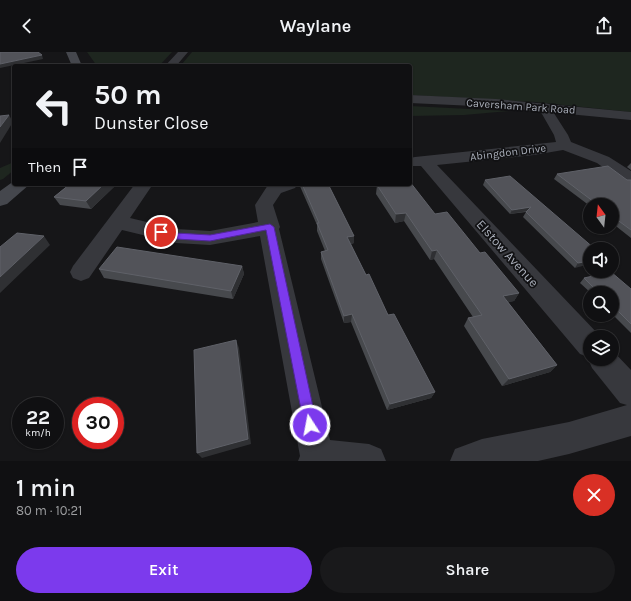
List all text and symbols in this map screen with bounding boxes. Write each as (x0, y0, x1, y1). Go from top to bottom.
icon: back (16, 15, 38, 37)
text: Waylane (280, 15, 351, 37)
icon: share (593, 15, 615, 37)
text: 50 m (94, 78, 162, 111)
icon: left (28, 80, 80, 132)
street label: Caversham Park Road (466, 96, 576, 117)
text: Dunster Close (94, 112, 209, 134)
street label: Abingdon Drive (469, 141, 547, 164)
icon: arrive (69, 156, 91, 178)
text: Then (28, 158, 61, 176)
north arrow (583, 198, 619, 234)
map controls (583, 198, 619, 366)
pin (144, 215, 178, 249)
street label: Elstow Avenue (474, 217, 542, 290)
icon: arrive (150, 221, 172, 243)
button: sound (583, 242, 619, 278)
button: search (583, 286, 619, 322)
button: layers (583, 330, 619, 366)
speed limit sign: 30 (72, 397, 124, 449)
position arrow (289, 404, 331, 446)
text: 22 (26, 406, 50, 429)
text: km/h (25, 427, 51, 439)
text: 1 min (16, 474, 76, 502)
button: close (573, 474, 615, 516)
text: 80 m · 10:21 (16, 503, 82, 518)
button: Exit (16, 547, 312, 593)
button: Share (320, 547, 615, 593)

